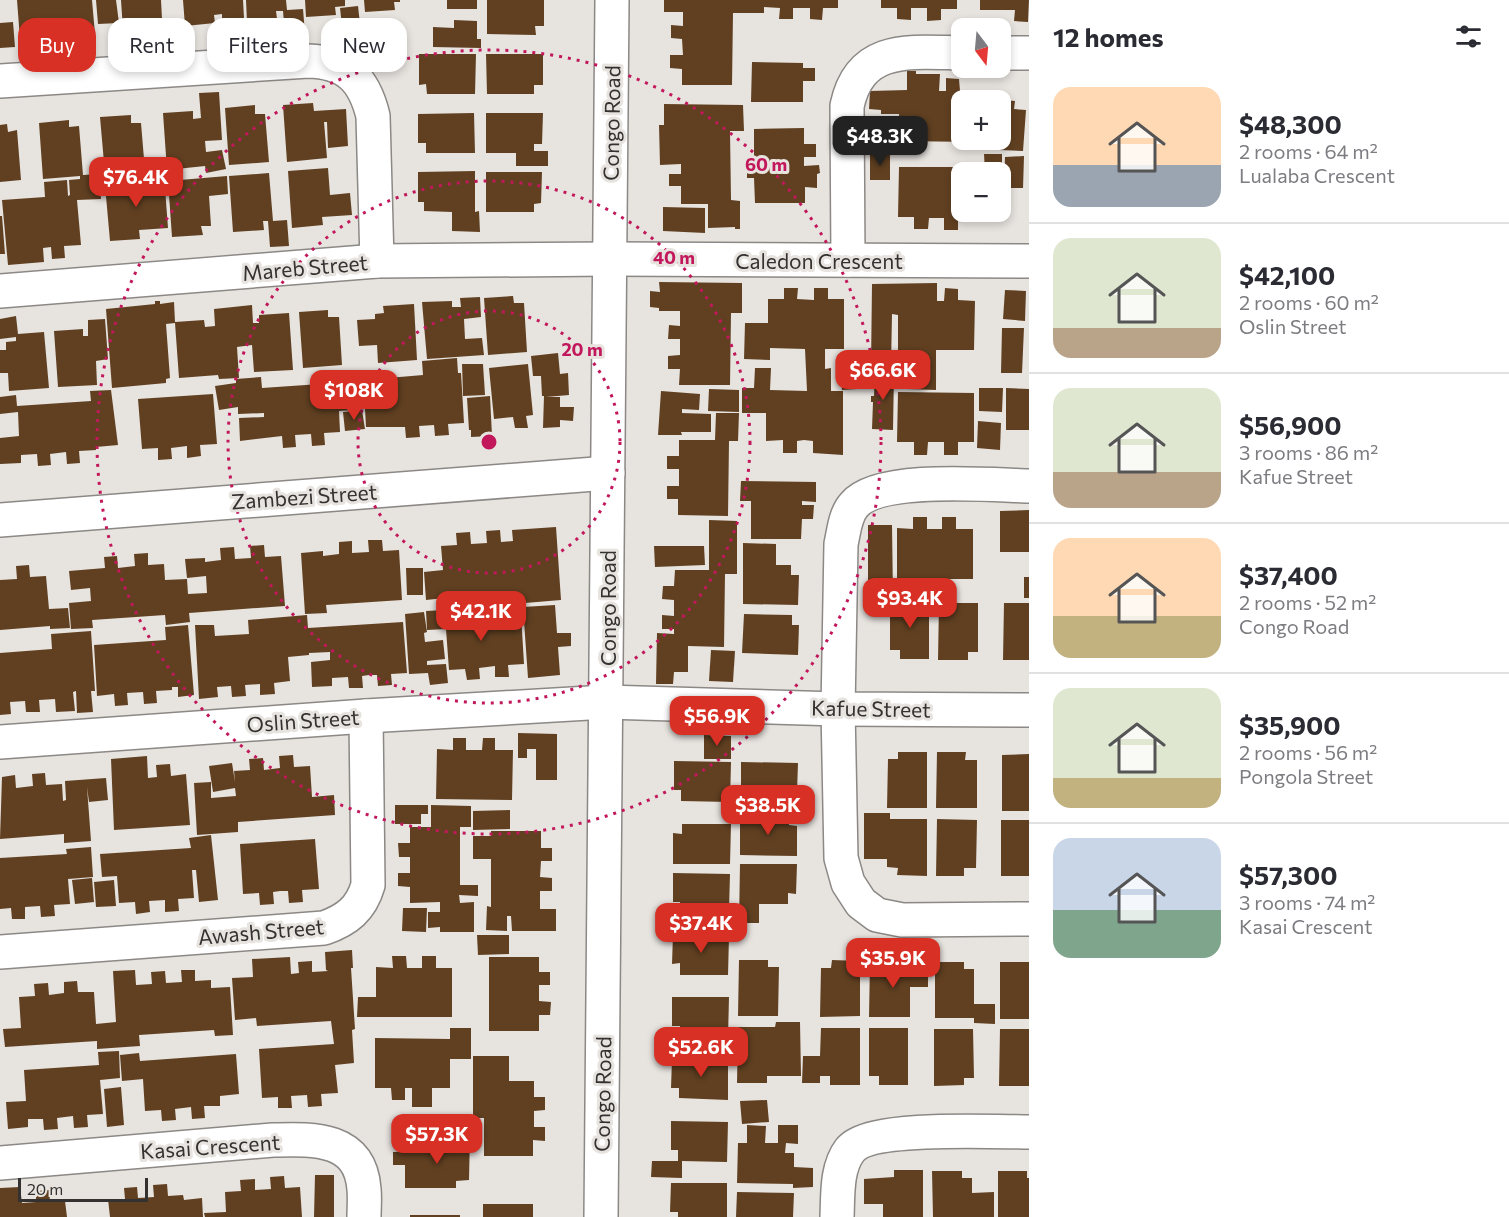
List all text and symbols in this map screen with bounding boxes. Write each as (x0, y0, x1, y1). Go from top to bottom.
chip: Buy (18, 18, 96, 72)
chip: Rent (108, 18, 195, 72)
chip: Filters (207, 18, 309, 72)
chip: New (321, 18, 407, 72)
north arrow (951, 18, 1011, 78)
map controls (951, 18, 1011, 222)
icon: filters (1452, 20, 1485, 53)
text: 12 homes (1053, 21, 1164, 52)
street label: Congo Road (597, 65, 625, 181)
button: + (951, 90, 1011, 150)
text: $48,300 (1239, 108, 1342, 139)
icon: home (1101, 111, 1173, 183)
pin: $48.3K (831, 116, 929, 167)
text: $48.3K (847, 123, 913, 147)
text: 2 rooms · 64 m² (1239, 139, 1378, 163)
text: 60 m (745, 153, 787, 175)
pin: $76.4K (87, 157, 185, 208)
button: − (951, 162, 1011, 222)
text: Lualaba Crescent (1239, 163, 1395, 187)
text: $76.4K (103, 164, 169, 188)
text: 40 m (653, 246, 695, 268)
street label: Caledon Crescent (735, 248, 903, 273)
street label: Mareb Street (241, 249, 369, 285)
text: $42,100 (1239, 259, 1335, 290)
icon: home (1101, 262, 1173, 334)
text: 2 rooms · 60 m² (1239, 290, 1379, 314)
text: Oslin Street (1239, 314, 1346, 338)
text: 20 m (561, 338, 603, 360)
pin: $66.6K (834, 350, 932, 401)
text: $66.6K (849, 357, 917, 381)
pin: $108K (312, 370, 396, 421)
text: $108K (324, 377, 384, 401)
text: $56,900 (1239, 409, 1342, 440)
icon: home (1101, 412, 1173, 484)
centre of rings (479, 432, 499, 452)
text: 3 rooms · 86 m² (1239, 440, 1378, 464)
text: Kafue Street (1239, 464, 1353, 488)
street label: Zambezi Street (230, 478, 378, 514)
street label: Congo Road (595, 550, 620, 666)
text: $37,400 (1239, 559, 1338, 590)
icon: home (1101, 562, 1173, 634)
pin: $93.4K (861, 578, 959, 629)
text: $93.4K (877, 585, 943, 609)
text: 2 rooms · 52 m² (1239, 590, 1376, 614)
pin: $42.1K (432, 591, 530, 642)
text: $42.1K (450, 598, 512, 622)
text: Congo Road (1239, 614, 1349, 638)
street label: Kafue Street (811, 694, 931, 722)
pin: $56.9K (668, 696, 766, 747)
text: $56.9K (684, 703, 750, 727)
street label: Oslin Street (246, 704, 360, 736)
text: $35,900 (1239, 709, 1341, 740)
icon: home (1101, 712, 1173, 784)
text: 2 rooms · 56 m² (1239, 740, 1377, 764)
text: Pongola Street (1239, 764, 1373, 788)
pin: $38.5K (719, 785, 817, 836)
text: $38.5K (735, 792, 801, 816)
text: $57,300 (1239, 859, 1338, 890)
icon: home (1101, 862, 1173, 934)
text: 3 rooms · 74 m² (1239, 890, 1375, 914)
pin: $37.4K (652, 903, 750, 954)
text: $37.4K (669, 910, 733, 934)
street label: Awash Street (197, 913, 325, 949)
text: Kasai Crescent (1239, 914, 1373, 938)
pin: $35.9K (844, 938, 942, 989)
text: $35.9K (860, 945, 926, 969)
pin: $52.6K (652, 1027, 750, 1078)
text: $52.6K (668, 1034, 734, 1058)
street label: Congo Road (588, 1036, 616, 1152)
pin: $57.3K (388, 1114, 486, 1165)
text: $57.3K (405, 1121, 469, 1145)
street label: Kasai Crescent (139, 1129, 281, 1163)
scale bar (18, 1175, 148, 1202)
text: 20 m (27, 1179, 63, 1198)

